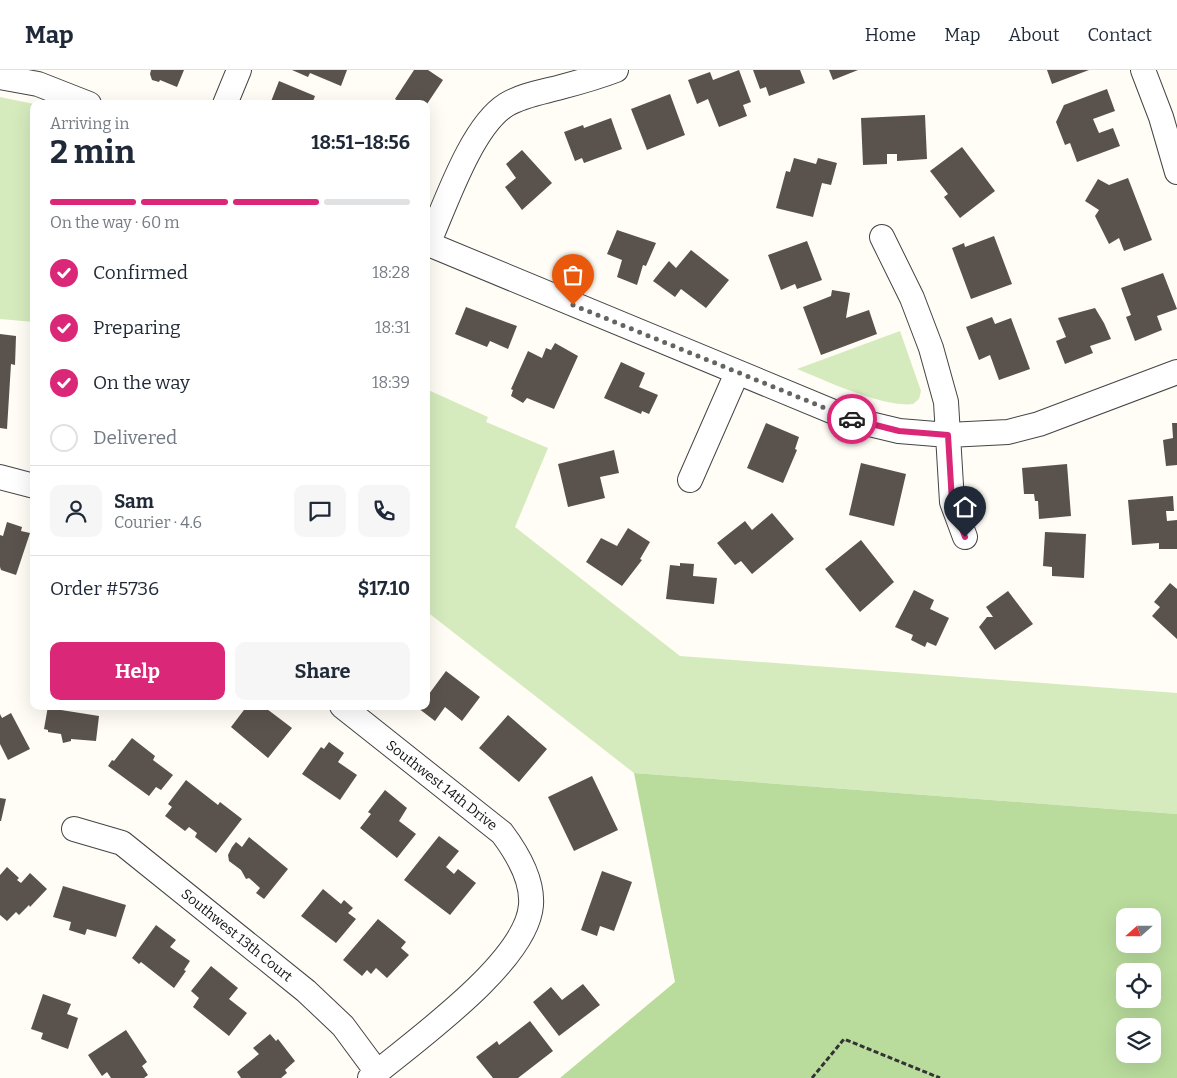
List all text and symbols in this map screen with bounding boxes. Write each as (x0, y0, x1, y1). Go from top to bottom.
text: Map (25, 21, 74, 49)
text: Home (865, 24, 916, 46)
text: Map (944, 24, 980, 46)
text: About (1008, 24, 1059, 46)
text: Contact (1087, 24, 1152, 46)
text: Arriving in (50, 114, 129, 133)
text: 18:51–18:56 (311, 131, 410, 154)
text: 2 min (50, 133, 135, 171)
text: On the way · 60 m (50, 213, 180, 232)
pin (552, 254, 594, 305)
icon: check (50, 259, 78, 287)
text: Confirmed (93, 261, 188, 284)
icon: bag (559, 261, 587, 289)
text: 18:28 (372, 263, 410, 282)
icon: check (50, 314, 78, 342)
text: Preparing (93, 316, 181, 339)
text: 18:31 (375, 318, 410, 337)
icon: check (50, 369, 78, 397)
text: On the way (93, 371, 190, 394)
text: 18:39 (372, 373, 410, 392)
courier (827, 394, 877, 444)
icon: car (838, 405, 866, 433)
text: Delivered (93, 426, 177, 449)
button: person (50, 485, 102, 537)
button: chat (294, 485, 346, 537)
button: phone (358, 485, 410, 537)
pin (944, 486, 986, 537)
text: Sam (114, 490, 154, 513)
icon: home (951, 493, 979, 521)
text: Courier · 4.6 (114, 513, 202, 532)
text: Order #5736 (50, 577, 159, 600)
text: $17.10 (358, 577, 410, 600)
button: Help (50, 642, 225, 700)
button: Share (235, 642, 410, 700)
street label: Southwest 14th Drive (383, 737, 501, 834)
street label: Southwest 13th Court (178, 885, 296, 985)
north arrow (1116, 908, 1161, 952)
map controls (1116, 908, 1161, 1063)
button: locate (1116, 963, 1161, 1008)
button: layers (1116, 1018, 1161, 1063)

